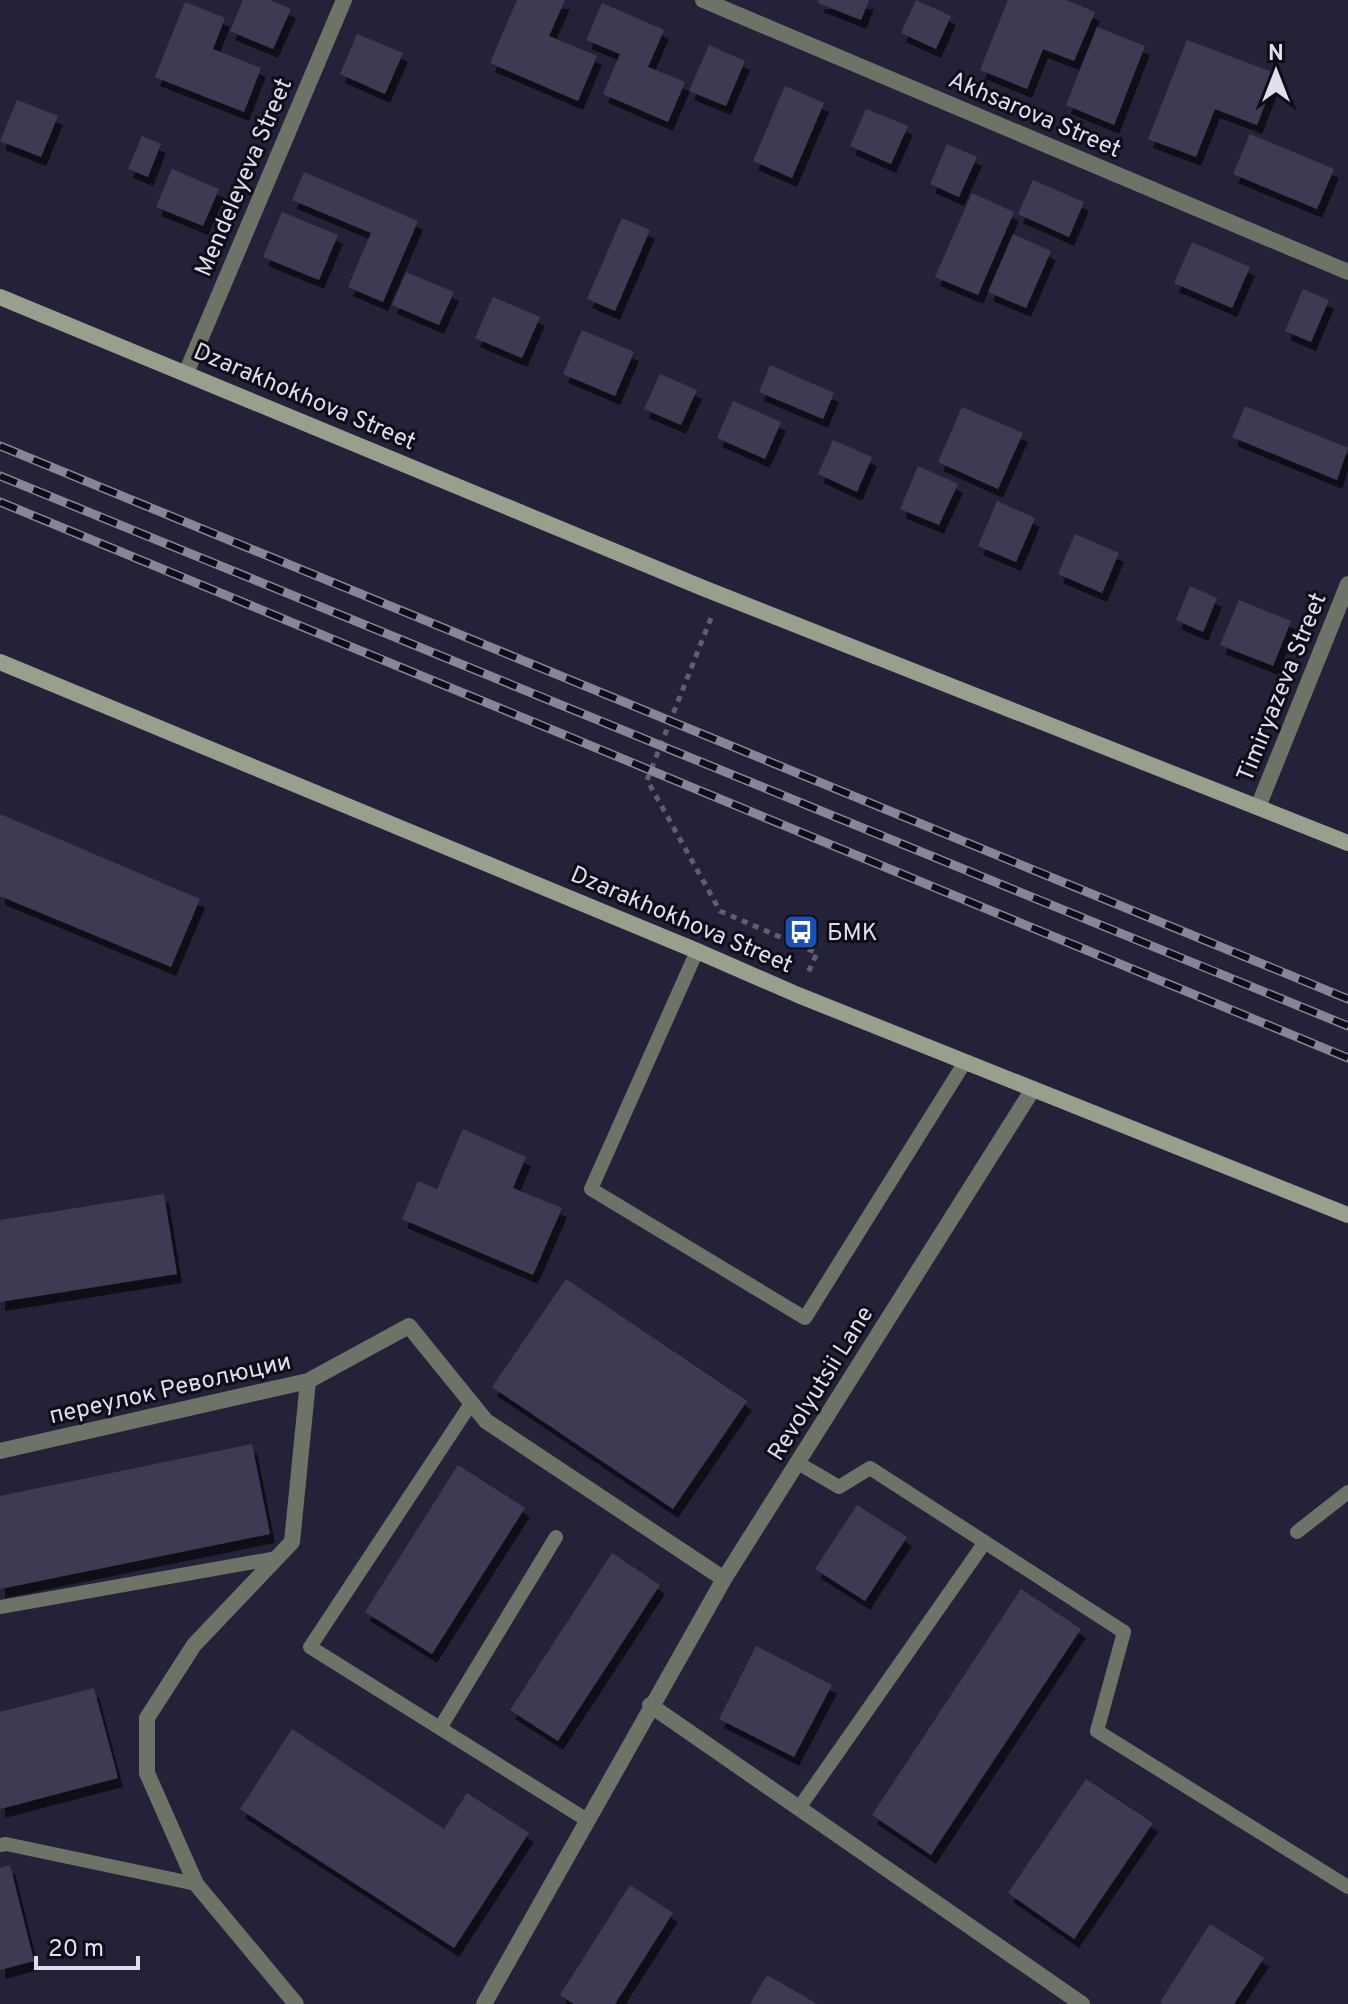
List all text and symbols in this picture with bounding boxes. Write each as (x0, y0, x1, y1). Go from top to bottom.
north arrow (1236, 32, 1316, 112)
text: N (1268, 41, 1284, 68)
street label: Akhsarova Street (943, 66, 1125, 166)
street label: Mendeleyeva Street (189, 74, 300, 282)
street label: Dzarakhokhova Street (189, 337, 420, 458)
street label: Timiryazeva Street (1231, 589, 1334, 787)
street label: Dzarakhokhova Street (566, 860, 797, 981)
bus stop icon: БМК (782, 913, 820, 951)
place label: БМК (827, 919, 878, 949)
street label: Revolyutsii Lane (762, 1301, 881, 1467)
street label: переулок Революции (47, 1348, 294, 1432)
scale bar (36, 1920, 138, 1970)
text: 20 m (48, 1935, 104, 1965)

